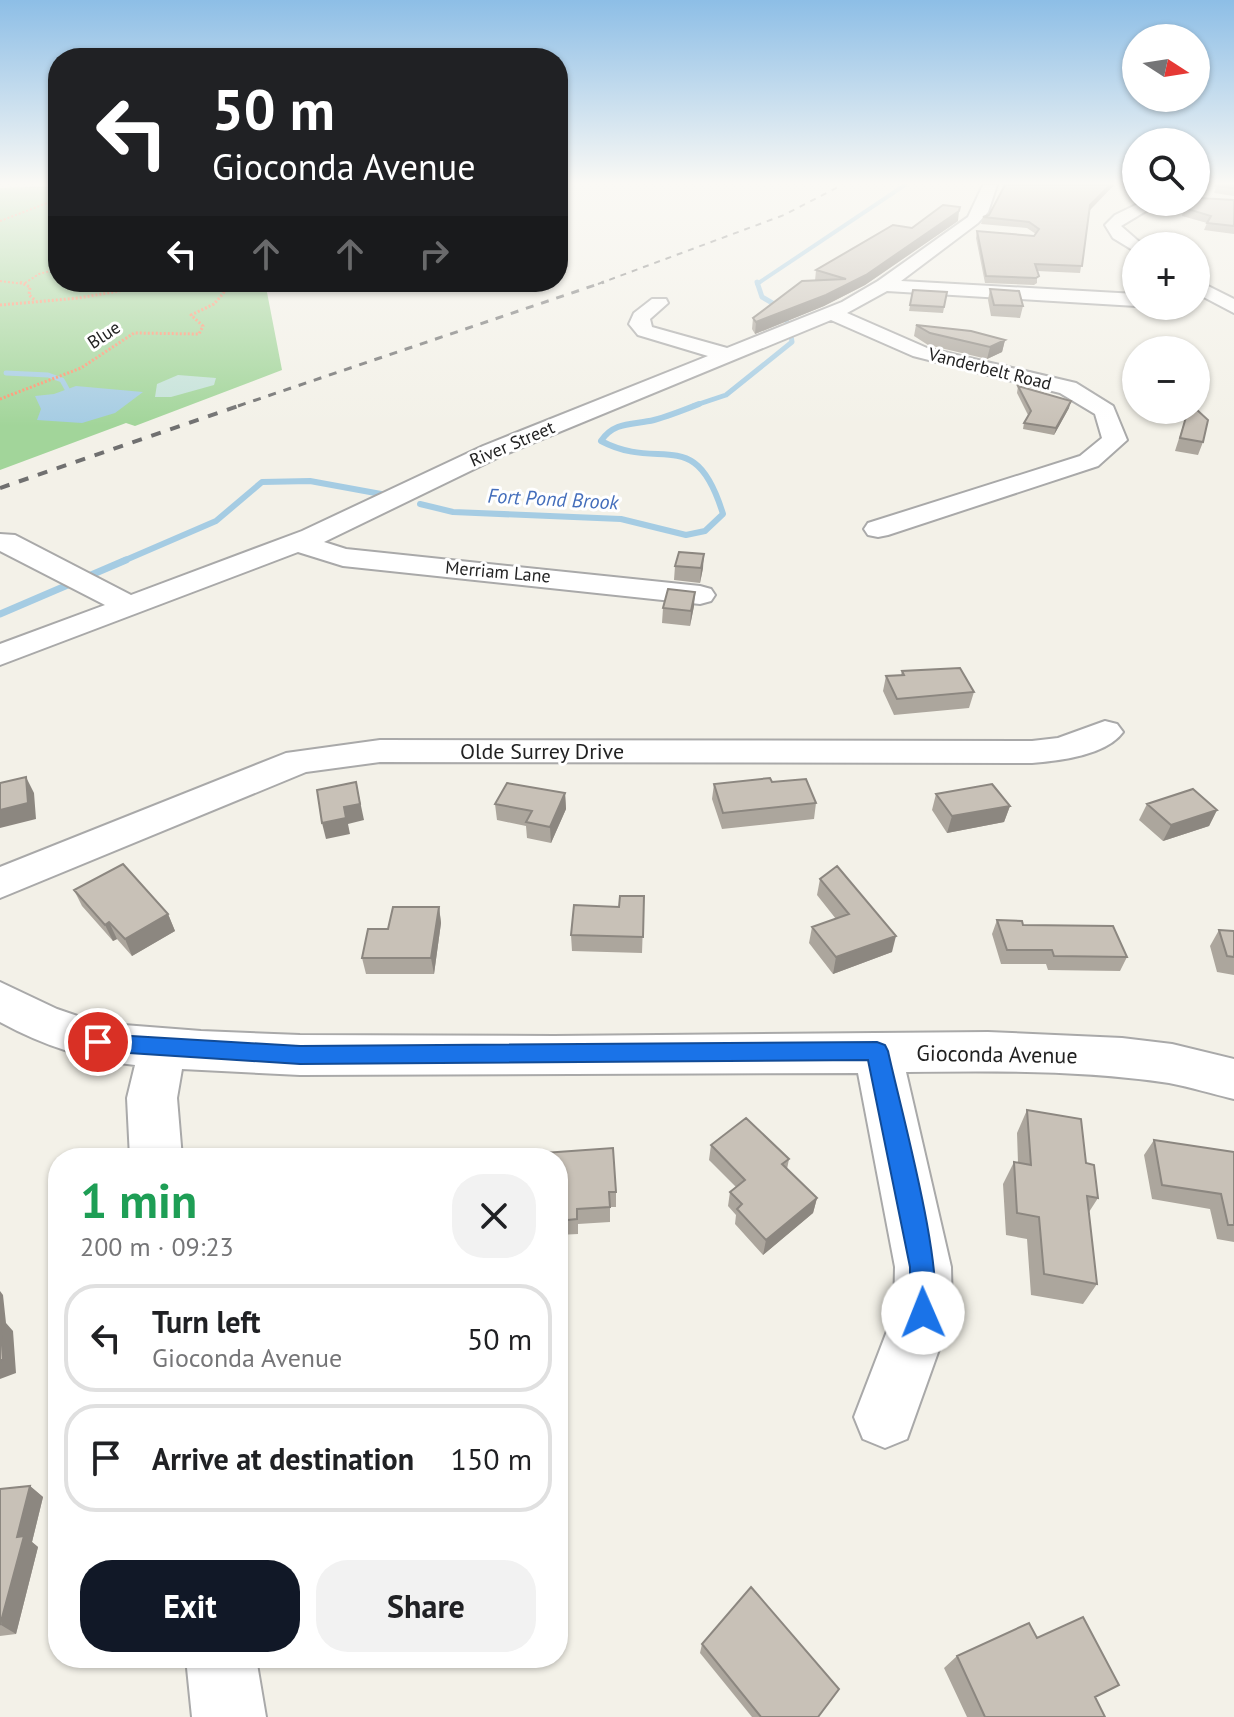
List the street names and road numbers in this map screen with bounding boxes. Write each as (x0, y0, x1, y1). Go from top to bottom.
street label: Blue (83, 316, 125, 354)
street label: Vanderbelt Road (925, 342, 1054, 395)
street label: River Street (466, 415, 558, 472)
street label: Merriam Lane (444, 555, 552, 588)
street label: Olde Surrey Drive (460, 737, 624, 765)
street label: Gioconda Avenue (916, 1039, 1078, 1069)

